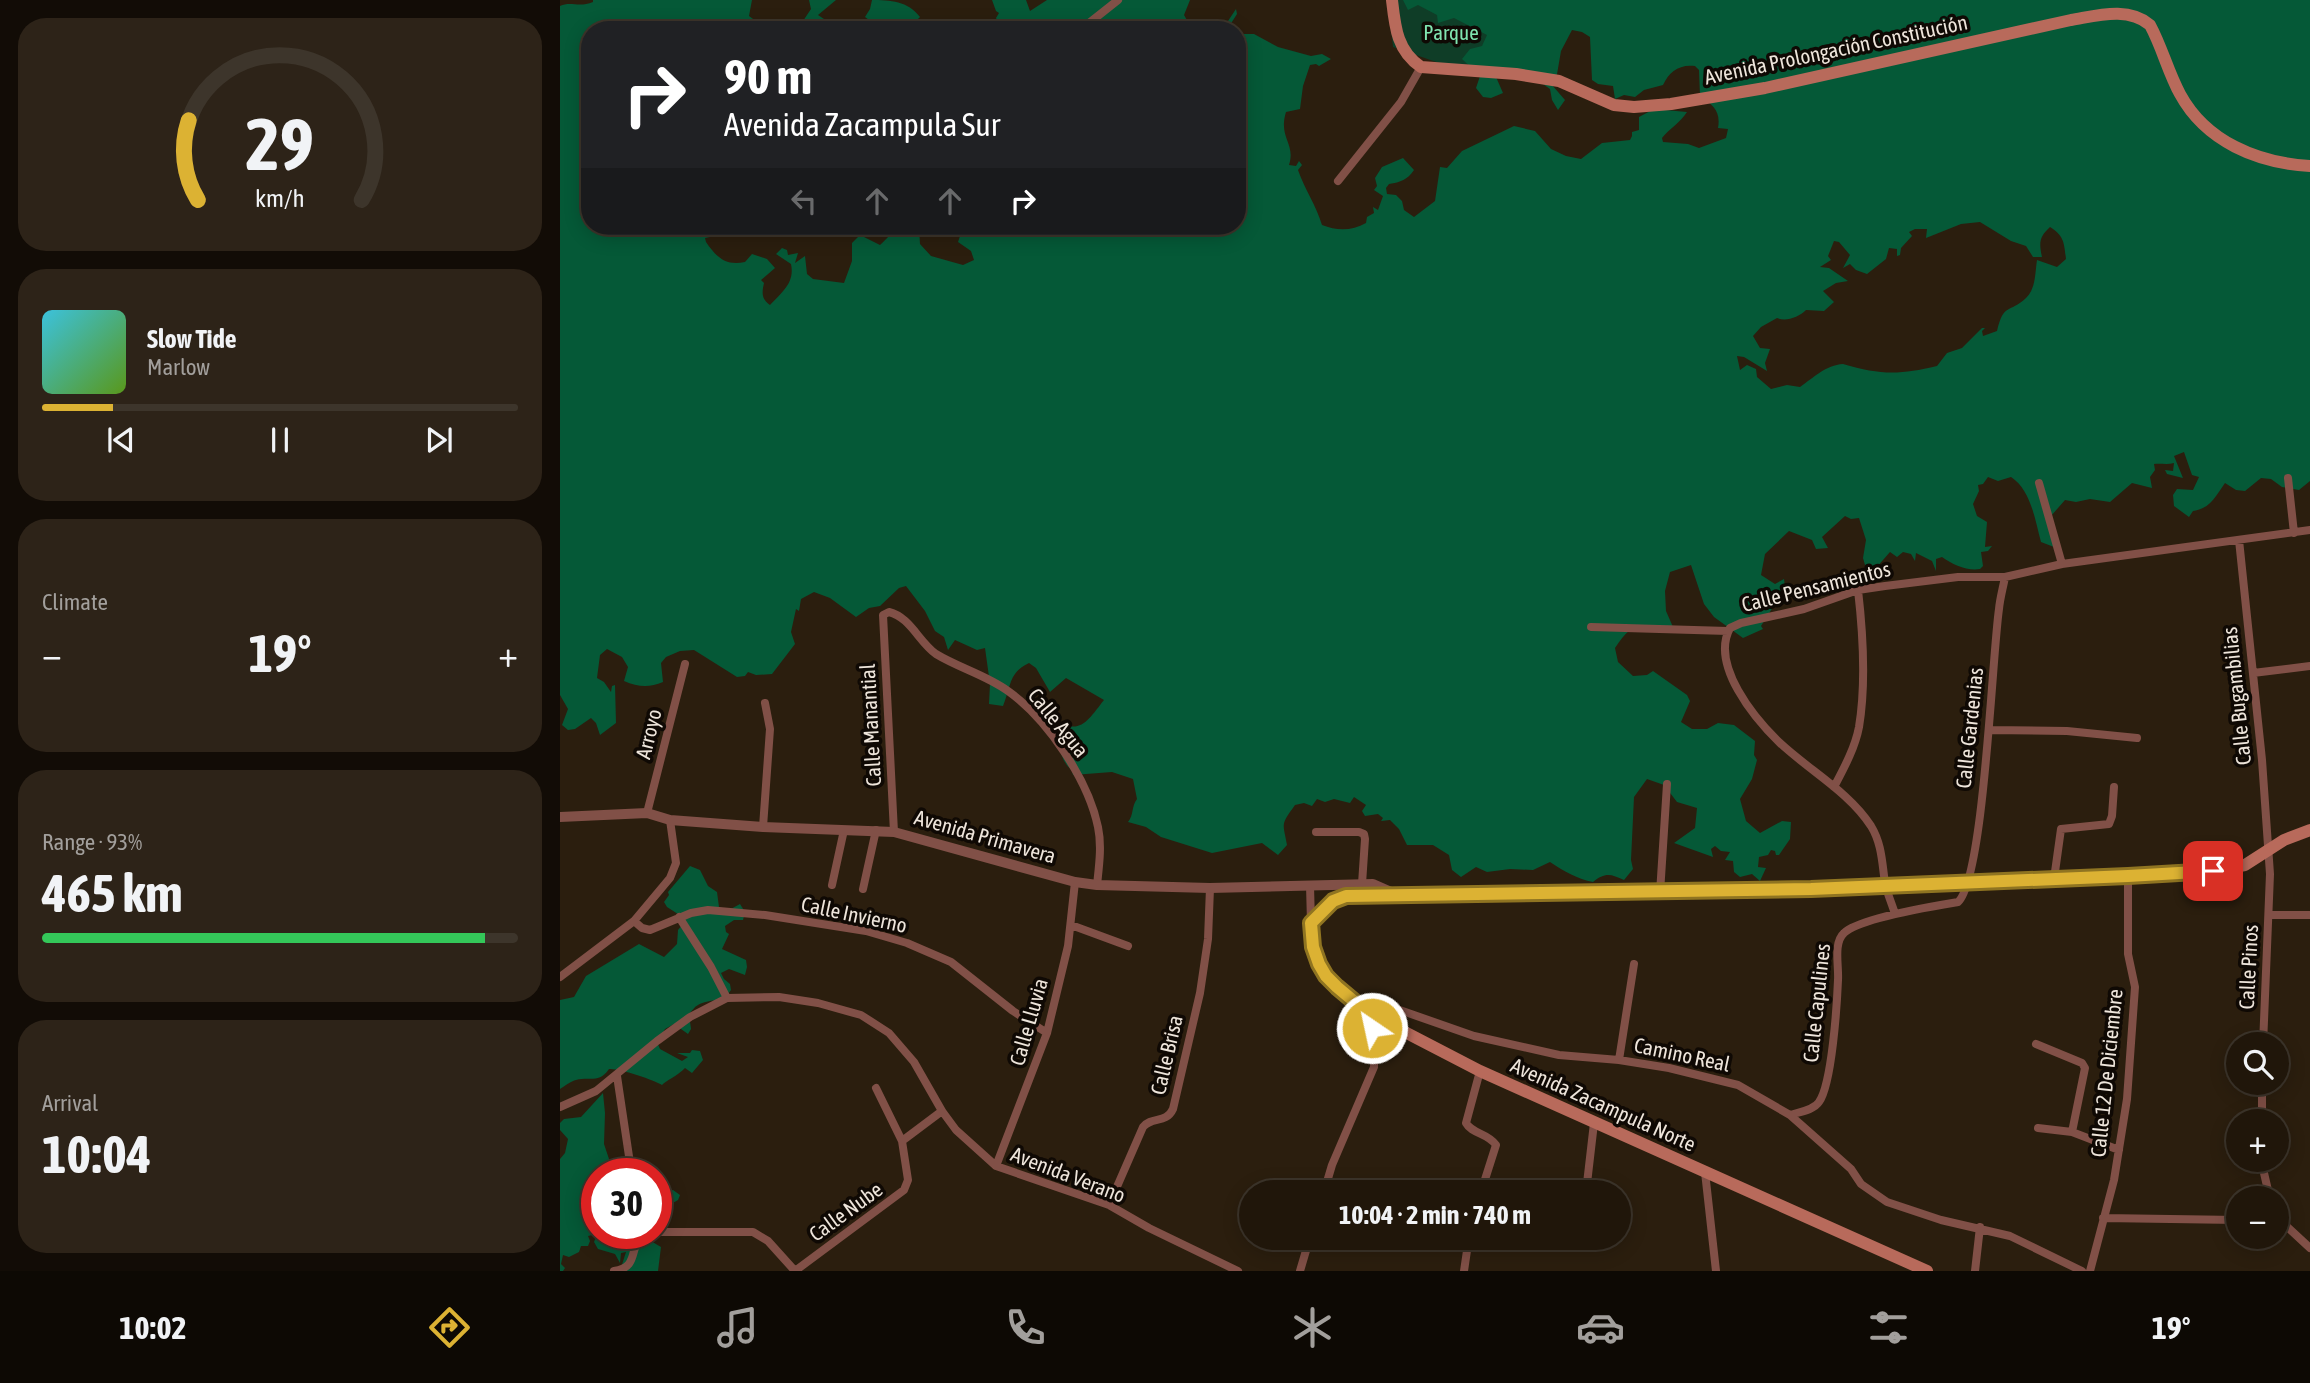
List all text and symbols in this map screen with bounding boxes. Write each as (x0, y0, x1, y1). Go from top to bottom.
street label: Avenida Prolongación Constitución (1702, 9, 1969, 89)
park label: Parque (1423, 20, 1479, 44)
text: 90 m (724, 48, 812, 104)
icon: right (609, 49, 700, 140)
text: 29 (246, 103, 314, 186)
text: Avenida Zacampula Sur (724, 106, 1000, 143)
icon: left (785, 182, 823, 220)
icon: ahead (858, 182, 896, 220)
icon: ahead (931, 182, 969, 220)
icon: right (1004, 182, 1042, 220)
text: km/h (255, 184, 305, 212)
text: Slow Tide (147, 324, 237, 354)
text: Marlow (147, 354, 210, 380)
icon: previous (102, 421, 140, 459)
icon: pause (261, 421, 299, 459)
icon: next (420, 421, 458, 459)
street label: Calle Pensamientos (1739, 556, 1893, 616)
text: Climate (42, 589, 108, 615)
text: 19° (248, 623, 312, 683)
street label: Calle Bugambilias (2217, 626, 2255, 766)
text: − (42, 632, 62, 675)
text: + (498, 632, 518, 675)
street label: Calle Manantial (855, 663, 885, 787)
street label: Calle Gardenias (1951, 666, 1987, 789)
street label: Calle Agua (1024, 683, 1094, 762)
street label: Arroyo (630, 706, 666, 761)
street label: Avenida Primavera (912, 804, 1059, 868)
text: Range · 93% (42, 829, 142, 855)
pin (2183, 841, 2243, 901)
icon: arrive (2194, 852, 2232, 890)
text: 465 km (42, 863, 183, 923)
street label: Calle Invierno (799, 891, 909, 937)
street label: Calle Pinos (2234, 924, 2262, 1010)
street label: Calle Capulines (1798, 942, 1834, 1064)
street label: Calle Lluvia (1004, 975, 1052, 1068)
street label: Calle 12 De Diciembre (2085, 988, 2127, 1158)
position arrow (1335, 991, 1409, 1065)
street label: Calle Brisa (1145, 1013, 1187, 1097)
street label: Camino Real (1632, 1032, 1733, 1076)
map controls (2226, 1032, 2289, 1249)
button: search (2226, 1032, 2289, 1095)
street label: Avenida Zacampula Norte (1507, 1053, 1699, 1156)
text: Arrival (42, 1090, 98, 1116)
button: + (2226, 1109, 2289, 1172)
text: 10:04 (42, 1124, 151, 1184)
street label: Avenida Verano (1008, 1141, 1129, 1207)
speed limit sign: 30 (581, 1158, 672, 1249)
street label: Calle Nube (804, 1177, 887, 1246)
button: − (2226, 1186, 2289, 1249)
text: 10:04 · 2 min · 740 m (1339, 1200, 1531, 1230)
icon: directions (425, 1303, 474, 1352)
icon: music (713, 1303, 762, 1352)
icon: phone (1001, 1303, 1050, 1352)
icon: climate (1288, 1303, 1337, 1352)
icon: car (1576, 1303, 1625, 1352)
icon: filters (1864, 1303, 1913, 1352)
text: 10:02 (119, 1309, 187, 1346)
text: 19° (2152, 1309, 2191, 1346)

